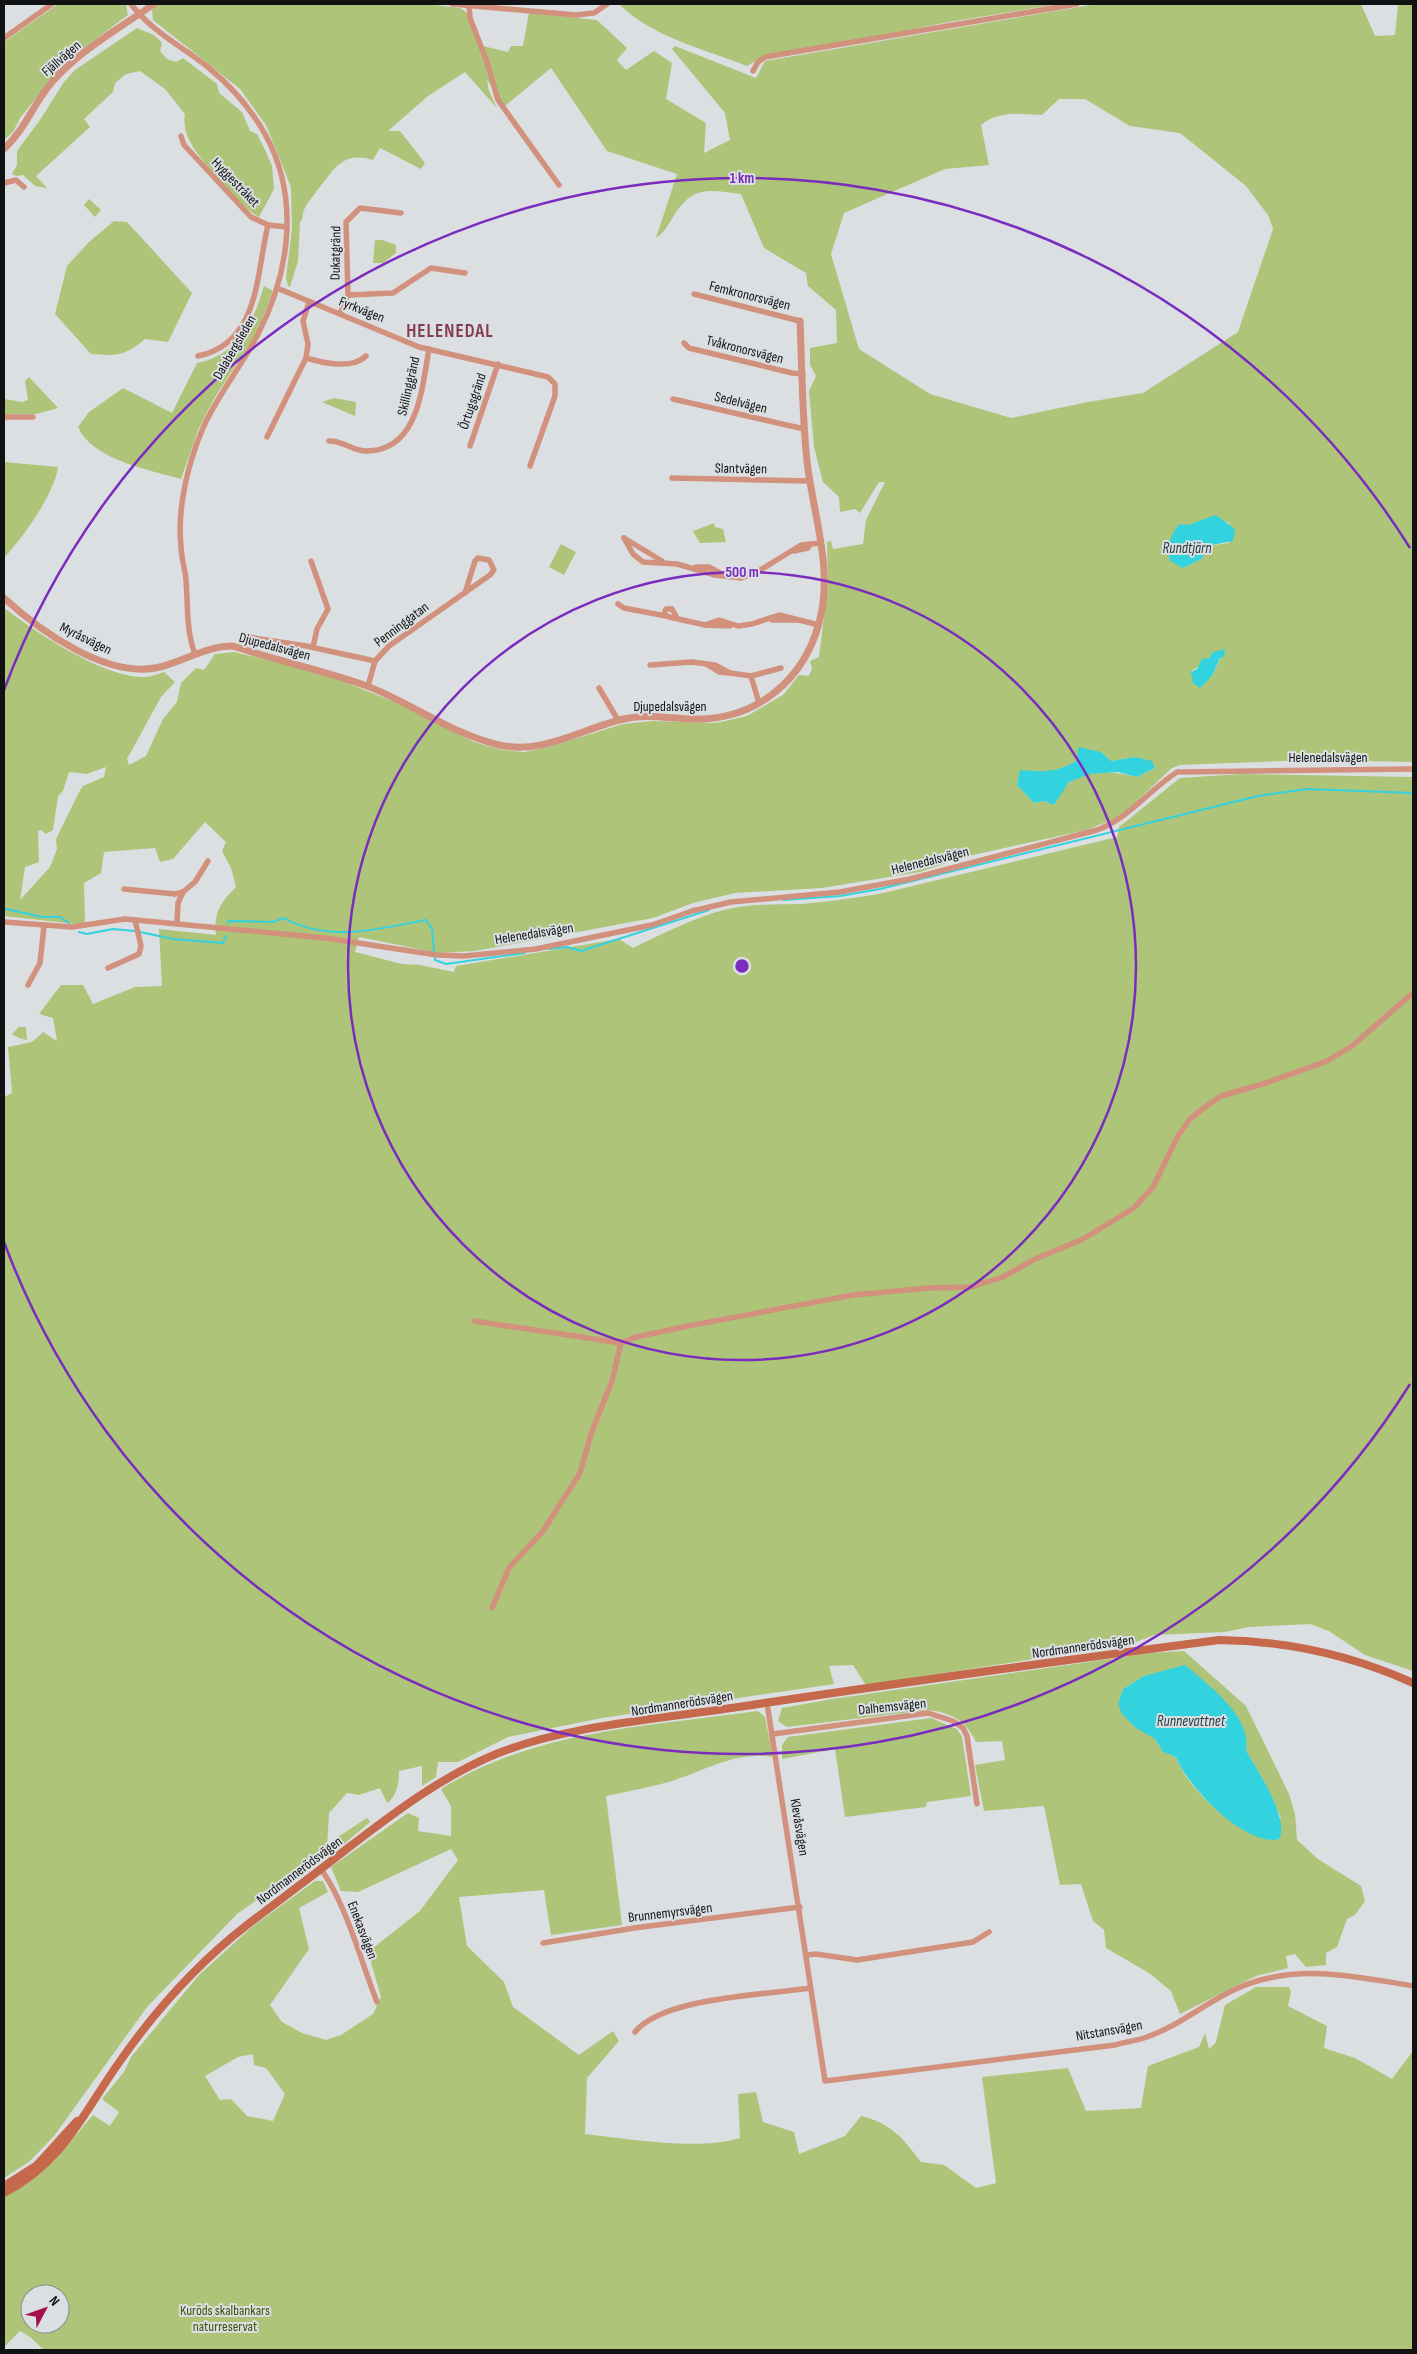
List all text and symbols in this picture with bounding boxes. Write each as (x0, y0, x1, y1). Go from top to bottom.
street label: Fjällvägen (38, 37, 84, 80)
street label: Hyggestråket (208, 154, 263, 211)
text: 1 km (730, 169, 754, 188)
street label: Dukatgränd (327, 226, 344, 280)
street label: Femkronorsvägen (708, 277, 792, 314)
street label: Fyrkvägen (336, 293, 387, 326)
street label: Dalabergsleden (209, 312, 260, 382)
district label: HELENEDAL (406, 320, 494, 343)
street label: Tvåkronorsvägen (704, 332, 785, 367)
street label: Skillinggränd (393, 355, 424, 417)
street label: Örtugsgränd (455, 371, 490, 432)
street label: Sedelvägen (713, 388, 769, 417)
street label: Slantvägen (715, 460, 767, 477)
water label: Rundtjärn (1162, 539, 1212, 558)
text: 500 m (725, 563, 759, 582)
street label: Penninggatan (371, 598, 432, 650)
street label: Myråsvägen (57, 619, 115, 658)
street label: Djupedalsvägen (237, 629, 312, 664)
street label: Djupedalsvägen (633, 698, 707, 715)
street label: Helenedalsvägen (1288, 749, 1368, 766)
street label: Helenedalsvägen (890, 843, 971, 878)
street label: Helenedalsvägen (494, 919, 575, 948)
centre of rings (733, 957, 751, 975)
street label: Nordmannerödsvägen (1031, 1631, 1135, 1662)
street label: Nordmannerödsvägen (630, 1687, 734, 1720)
street label: Dalhemsvägen (857, 1694, 927, 1719)
water label: Runnevattnet (1157, 1712, 1226, 1731)
street label: Klevåsvägen (787, 1797, 812, 1857)
street label: Nordmannerödsvägen (253, 1833, 345, 1908)
street label: Enekasvägen (344, 1899, 381, 1962)
street label: Brunnemyrsvägen (627, 1899, 713, 1926)
street label: Nitstansvägen (1074, 2016, 1144, 2045)
north arrow (20, 2284, 70, 2334)
text: N (46, 2292, 63, 2309)
park label: Kuröds skalbankars naturreservat (180, 2302, 270, 2335)

